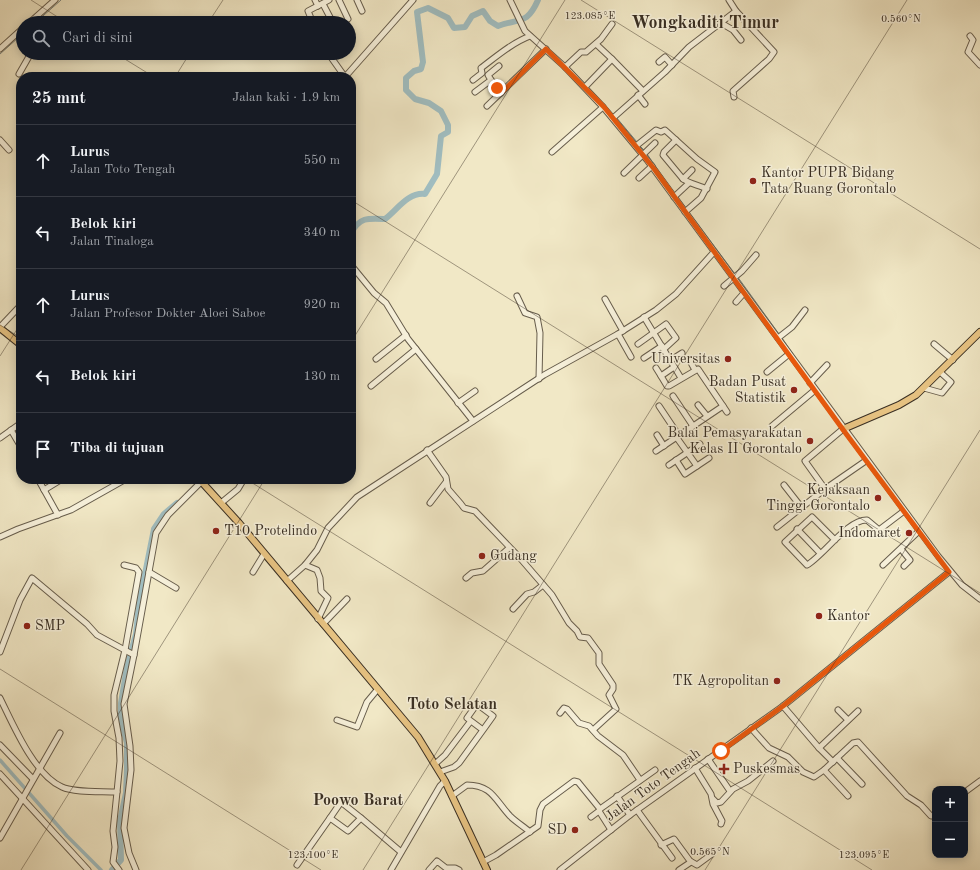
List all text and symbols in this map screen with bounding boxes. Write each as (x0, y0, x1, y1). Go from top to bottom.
text: 123.085°E (565, 11, 615, 21)
district label: Wongkaditi Timur (631, 14, 779, 32)
text: 0.560°N (881, 14, 921, 24)
search box (16, 16, 356, 60)
icon: search (30, 27, 52, 49)
text: Cari di sini (62, 31, 133, 46)
route end (488, 79, 506, 97)
text: 25 mnt (32, 90, 86, 107)
text: Jalan kaki · 1.9 km (232, 91, 340, 104)
text: Lurus (70, 145, 110, 160)
icon: ahead (32, 150, 54, 172)
text: 550 m (303, 154, 340, 167)
text: Jalan Toto Tengah (70, 163, 175, 176)
place label: Kantor PUPR Bidang Tata Ruang Gorontalo (761, 166, 896, 196)
marker: Kantor PUPR Bidang Tata Ruang Gorontalo (748, 176, 758, 186)
text: Belok kiri (70, 217, 136, 232)
icon: left (32, 222, 54, 244)
text: 340 m (303, 226, 340, 239)
text: Jalan Tinaloga (70, 235, 154, 248)
text: Lurus (70, 289, 110, 304)
icon: ahead (32, 294, 54, 316)
text: 920 m (303, 298, 340, 311)
text: Jalan Profesor Dokter Aloei Saboe (70, 307, 265, 320)
place label: Universitas (651, 352, 720, 366)
marker: Universitas (723, 354, 733, 364)
icon: left (32, 366, 54, 388)
text: Belok kiri (70, 369, 136, 384)
text: 130 m (303, 370, 340, 383)
place label: Badan Pusat Statistik (709, 375, 786, 405)
marker: Badan Pusat Statistik (789, 385, 799, 395)
place label: Balai Pemasyarakatan Kelas II Gorontalo (668, 426, 802, 456)
marker: Balai Pemasyarakatan Kelas II Gorontalo (805, 436, 815, 446)
icon: arrive (32, 438, 54, 460)
text: Tiba di tujuan (70, 441, 164, 456)
place label: Kejaksaan Tinggi Gorontalo (766, 483, 870, 513)
marker: Kejaksaan Tinggi Gorontalo (873, 493, 883, 503)
place label: T10 Protelindo (224, 524, 317, 538)
marker: T10 Protelindo (211, 526, 221, 536)
place label: Indomaret (839, 526, 901, 540)
marker: Indomaret (904, 528, 914, 538)
place label: Gudang (490, 549, 537, 563)
marker: Gudang (477, 551, 487, 561)
place label: Kantor (827, 609, 870, 623)
marker: Kantor (814, 611, 824, 621)
place label: SMP (35, 619, 65, 633)
marker: SMP (22, 621, 32, 631)
place label: TK Agropolitan (672, 674, 769, 688)
marker: TK Agropolitan (772, 676, 782, 686)
district label: Toto Selatan (407, 697, 497, 713)
route start (712, 742, 730, 760)
street label: Jalan Toto Tengah (603, 746, 703, 824)
place label: Puskesmas (733, 762, 800, 776)
marker: Puskesmas (718, 763, 730, 775)
map controls (932, 786, 968, 858)
button: + (932, 786, 968, 822)
district label: Poowo Barat (313, 793, 404, 809)
button: − (932, 822, 968, 858)
place label: SD (547, 823, 567, 837)
marker: SD (570, 825, 580, 835)
text: 0.565°N (690, 847, 730, 857)
text: 123.100°E (288, 850, 338, 860)
text: 123.095°E (839, 850, 889, 860)

